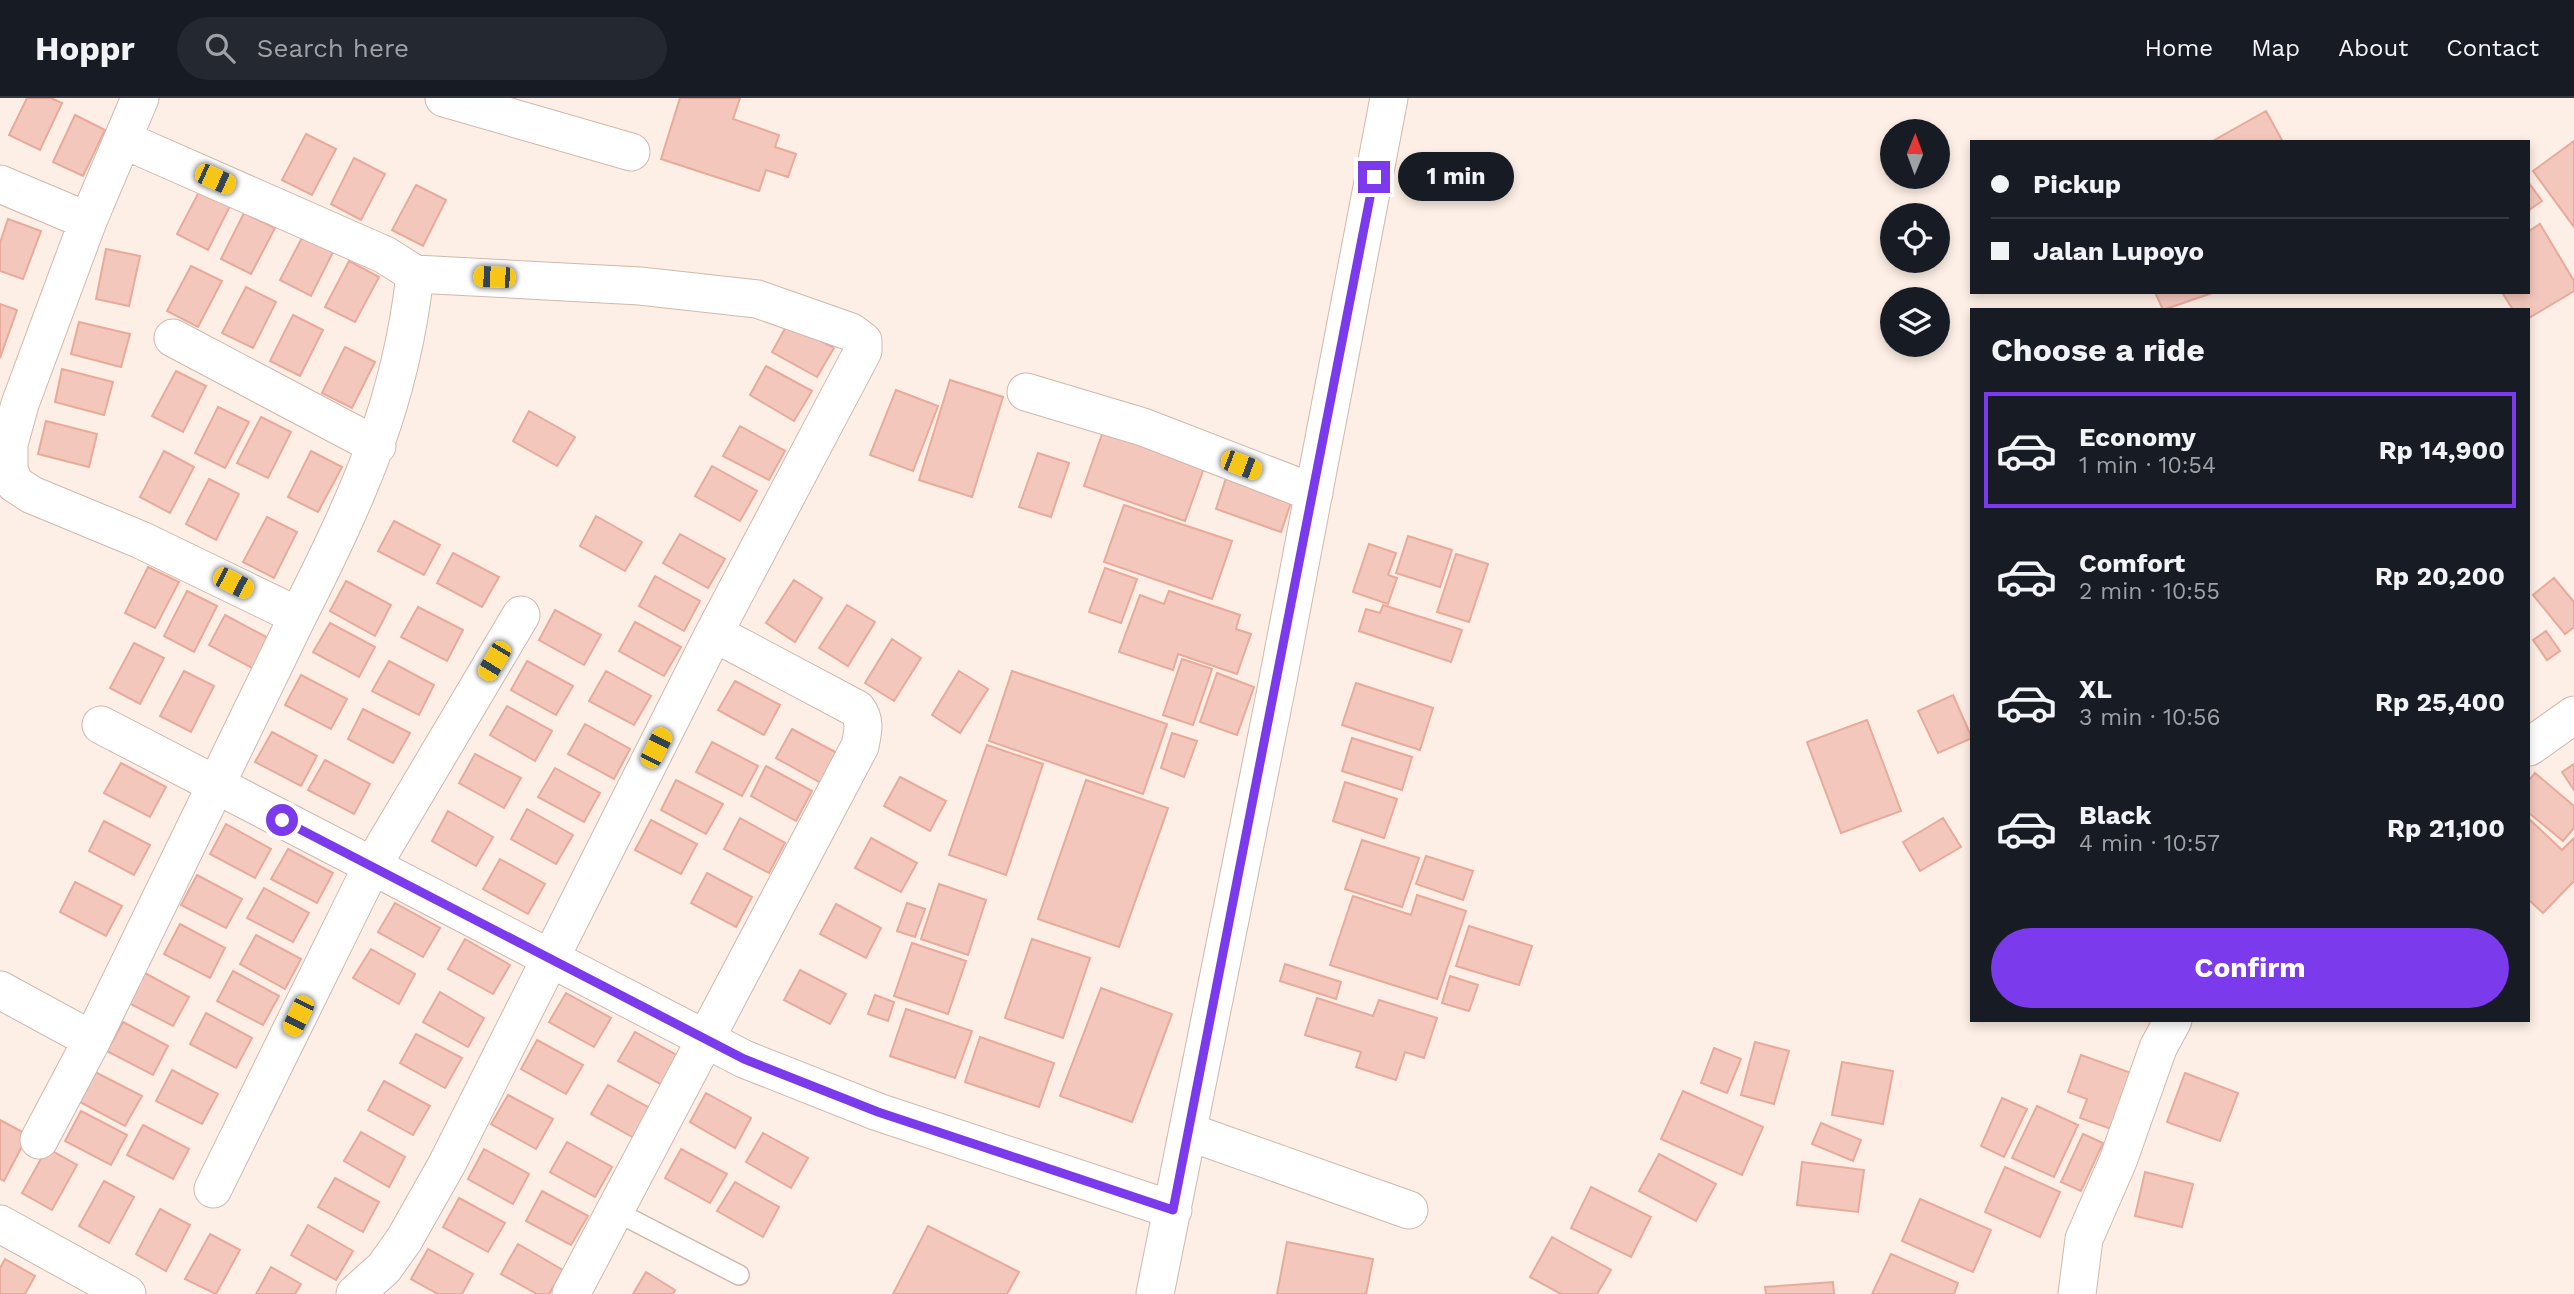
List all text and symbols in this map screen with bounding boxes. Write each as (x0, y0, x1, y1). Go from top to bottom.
search box (177, 17, 667, 80)
text: Hoppr (35, 29, 135, 68)
icon: search (201, 29, 239, 67)
text: Search here (257, 33, 409, 63)
text: Home (2145, 34, 2213, 62)
text: Map (2251, 34, 2300, 62)
text: About (2338, 34, 2408, 62)
text: Contact (2446, 34, 2539, 62)
north arrow (1880, 119, 1950, 189)
map controls (1880, 119, 1950, 357)
callout: 1 min (1398, 153, 1514, 202)
car (192, 161, 239, 197)
route end (1358, 161, 1390, 193)
text: 1 min (1426, 163, 1486, 190)
text: Pickup (2033, 169, 2121, 199)
button: locate (1880, 203, 1950, 273)
text: Jalan Lupoyo (2033, 236, 2204, 266)
car (473, 266, 516, 288)
button: layers (1880, 287, 1950, 357)
text: Choose a ride (1991, 331, 2205, 369)
icon: car (1995, 419, 2058, 482)
text: Economy (2079, 422, 2196, 452)
text: Rp 14,900 (2379, 435, 2505, 465)
car (1218, 448, 1265, 482)
text: 1 min · 10:54 (2079, 452, 2216, 479)
icon: car (1995, 545, 2058, 608)
text: Comfort (2079, 548, 2185, 578)
text: Rp 20,200 (2375, 561, 2505, 591)
car (210, 564, 257, 602)
text: 2 min · 10:55 (2079, 578, 2220, 605)
car (475, 638, 514, 684)
icon: car (1995, 671, 2058, 734)
text: XL (2079, 674, 2112, 704)
text: Rp 25,400 (2375, 687, 2505, 717)
text: 3 min · 10:56 (2079, 704, 2220, 731)
car (638, 725, 675, 771)
icon: car (1995, 797, 2058, 860)
text: Black (2079, 800, 2151, 830)
route start (266, 804, 298, 836)
text: Rp 21,100 (2387, 813, 2505, 843)
text: 4 min · 10:57 (2079, 830, 2220, 857)
button: Confirm (1991, 928, 2509, 1008)
car (280, 993, 317, 1039)

